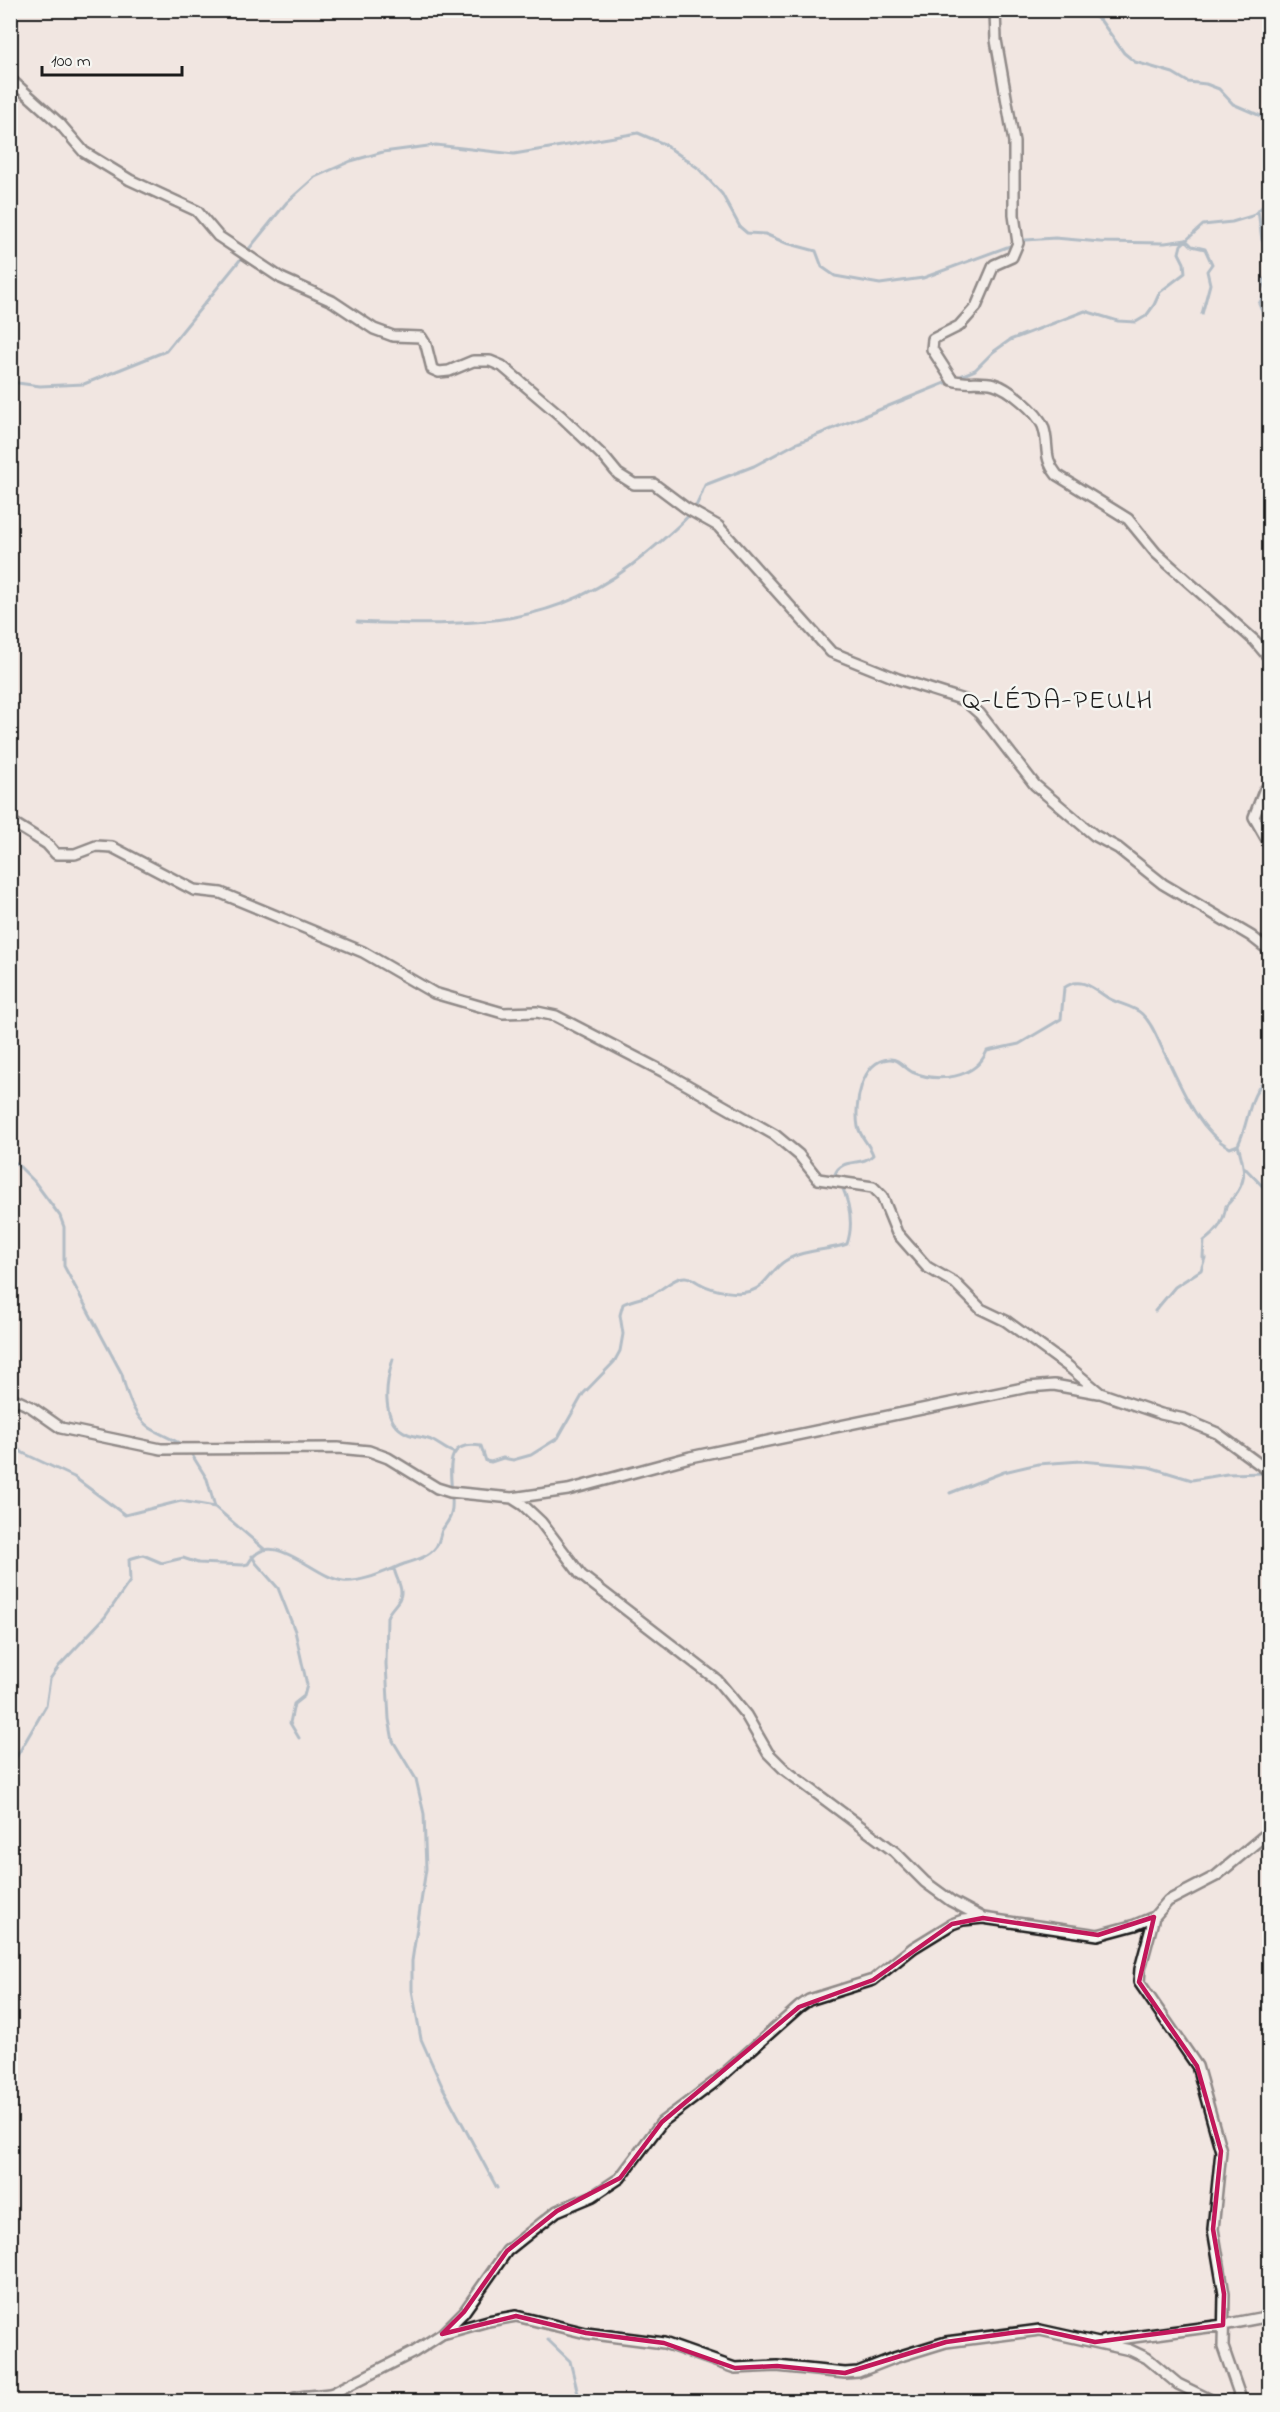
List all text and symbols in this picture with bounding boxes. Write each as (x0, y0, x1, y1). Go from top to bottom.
scale bar (42, 39, 182, 77)
text: 100 m (51, 49, 91, 75)
district label: Q-LÉDA-PEULH (962, 682, 1154, 721)

